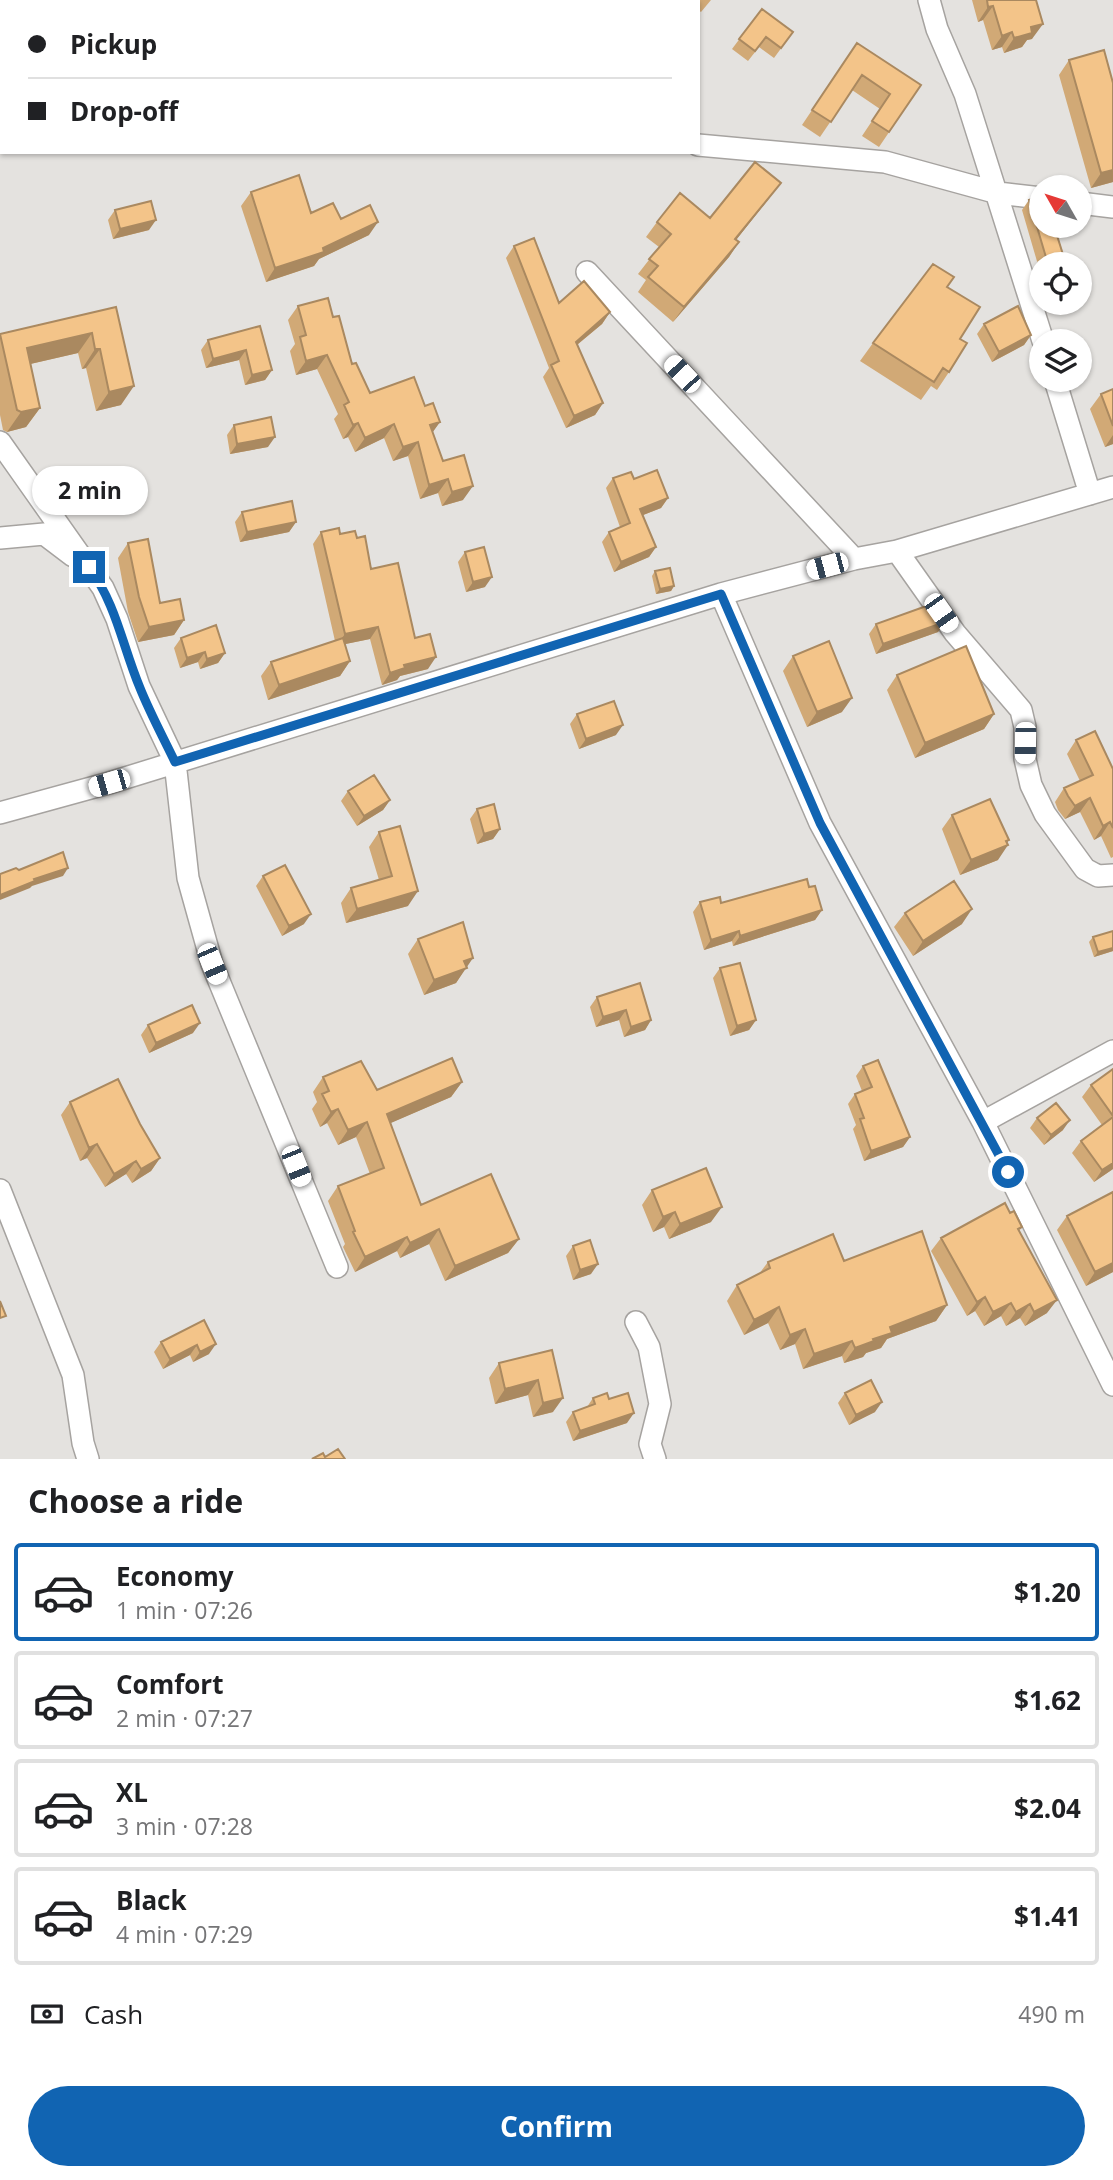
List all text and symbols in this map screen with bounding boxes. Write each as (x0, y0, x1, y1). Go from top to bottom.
text: Pickup (70, 26, 157, 62)
text: Drop-off (70, 93, 178, 129)
north arrow (1029, 175, 1092, 238)
map controls (1029, 175, 1092, 392)
button: locate (1029, 252, 1092, 315)
button: layers (1029, 329, 1092, 392)
car (660, 351, 705, 397)
callout: 2 min (31, 466, 147, 514)
text: 2 min (58, 474, 122, 506)
car (804, 550, 851, 582)
route end (73, 551, 105, 583)
car (921, 590, 962, 636)
car (1015, 722, 1036, 764)
car (86, 767, 133, 799)
car (195, 941, 230, 987)
car (279, 1143, 314, 1189)
route start (992, 1156, 1024, 1188)
text: Choose a ride (28, 1479, 243, 1522)
text: Economy (116, 1558, 234, 1594)
icon: car (32, 1561, 95, 1624)
text: $1.20 (1014, 1574, 1081, 1610)
text: 1 min · 07:26 (116, 1594, 253, 1626)
text: Comfort (116, 1666, 223, 1702)
icon: car (32, 1669, 95, 1732)
text: $1.62 (1014, 1682, 1081, 1718)
text: 2 min · 07:27 (116, 1702, 253, 1734)
text: XL (116, 1774, 148, 1810)
icon: car (32, 1777, 95, 1840)
text: $2.04 (1014, 1790, 1081, 1826)
text: 3 min · 07:28 (116, 1810, 253, 1842)
text: Black (116, 1882, 187, 1918)
icon: car (32, 1885, 95, 1948)
text: $1.41 (1014, 1898, 1081, 1934)
text: 4 min · 07:29 (116, 1918, 253, 1950)
icon: cash (28, 1995, 66, 2033)
text: Cash (84, 1996, 143, 2032)
text: 490 m (1018, 1998, 1085, 2030)
button: Confirm (28, 2086, 1085, 2166)

